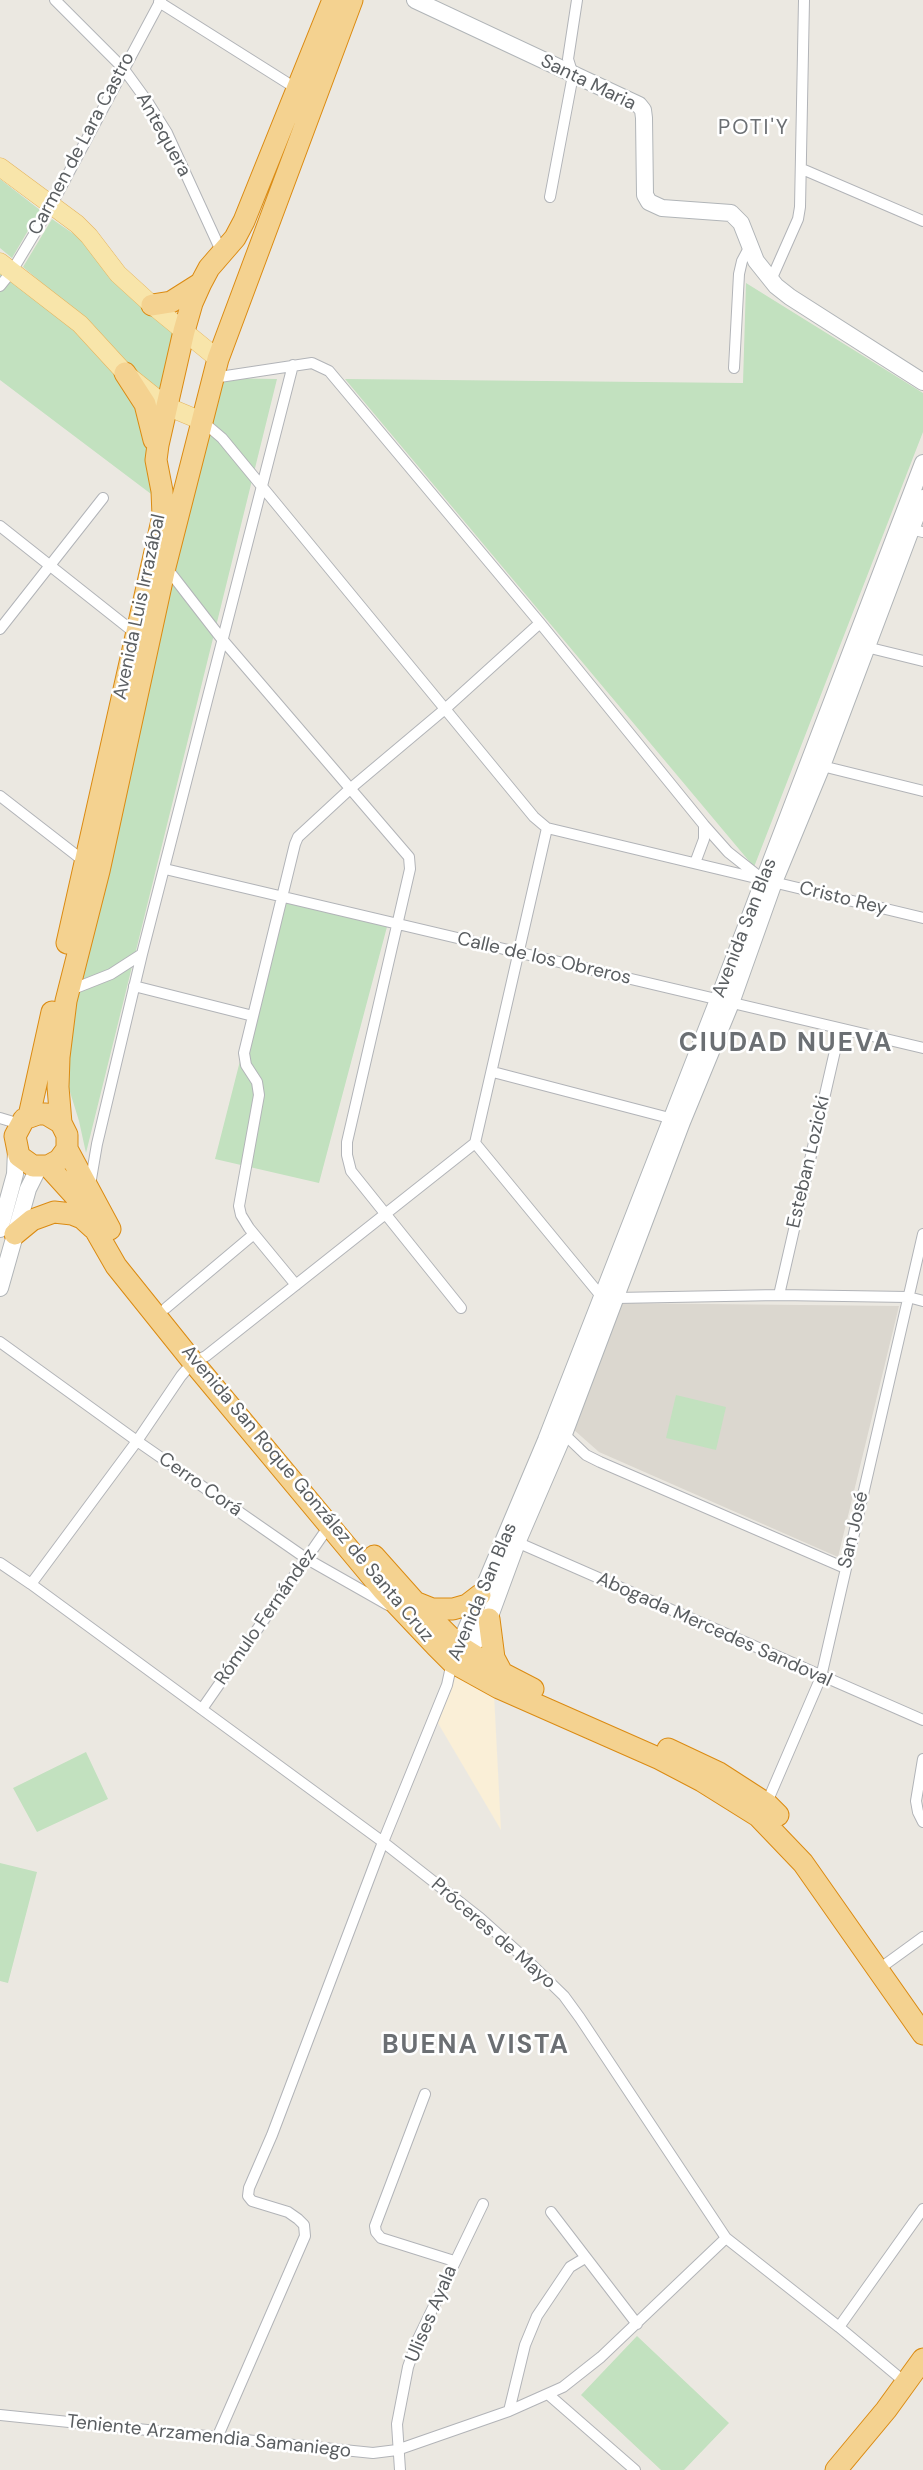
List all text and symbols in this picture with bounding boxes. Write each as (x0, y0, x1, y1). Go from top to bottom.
street label: Carmen de Lara Castro (24, 49, 140, 239)
street label: Santa Maria (537, 50, 639, 116)
street label: Antequera (131, 89, 195, 181)
district label: POTI'Y (719, 115, 789, 141)
street label: Avenida Luis Irrazábal (109, 512, 171, 702)
street label: Avenida San Blas (708, 855, 782, 1001)
street label: Cristo Rey (797, 877, 889, 921)
street label: Calle de los Obreros (455, 928, 633, 990)
district label: CIUDAD NUEVA (680, 1028, 892, 1060)
street label: Esteban Lozicki (783, 1094, 835, 1230)
street label: Avenida San Roque González de Santa Cruz (176, 1341, 438, 1647)
street label: Cerro Corá (154, 1448, 246, 1522)
street label: San José (834, 1489, 874, 1571)
street label: Avenida San Blas (444, 1520, 522, 1664)
street label: Rómulo Fernández (210, 1544, 322, 1690)
street label: Abogada Mercedes Sandoval (593, 1568, 835, 1692)
street label: Próceres de Mayo (426, 1874, 560, 1994)
district label: BUENA VISTA (383, 2030, 569, 2062)
street label: Ulises Ayala (401, 2262, 463, 2366)
street label: Teniente Arzamendia Samaniego (66, 2411, 352, 2463)

